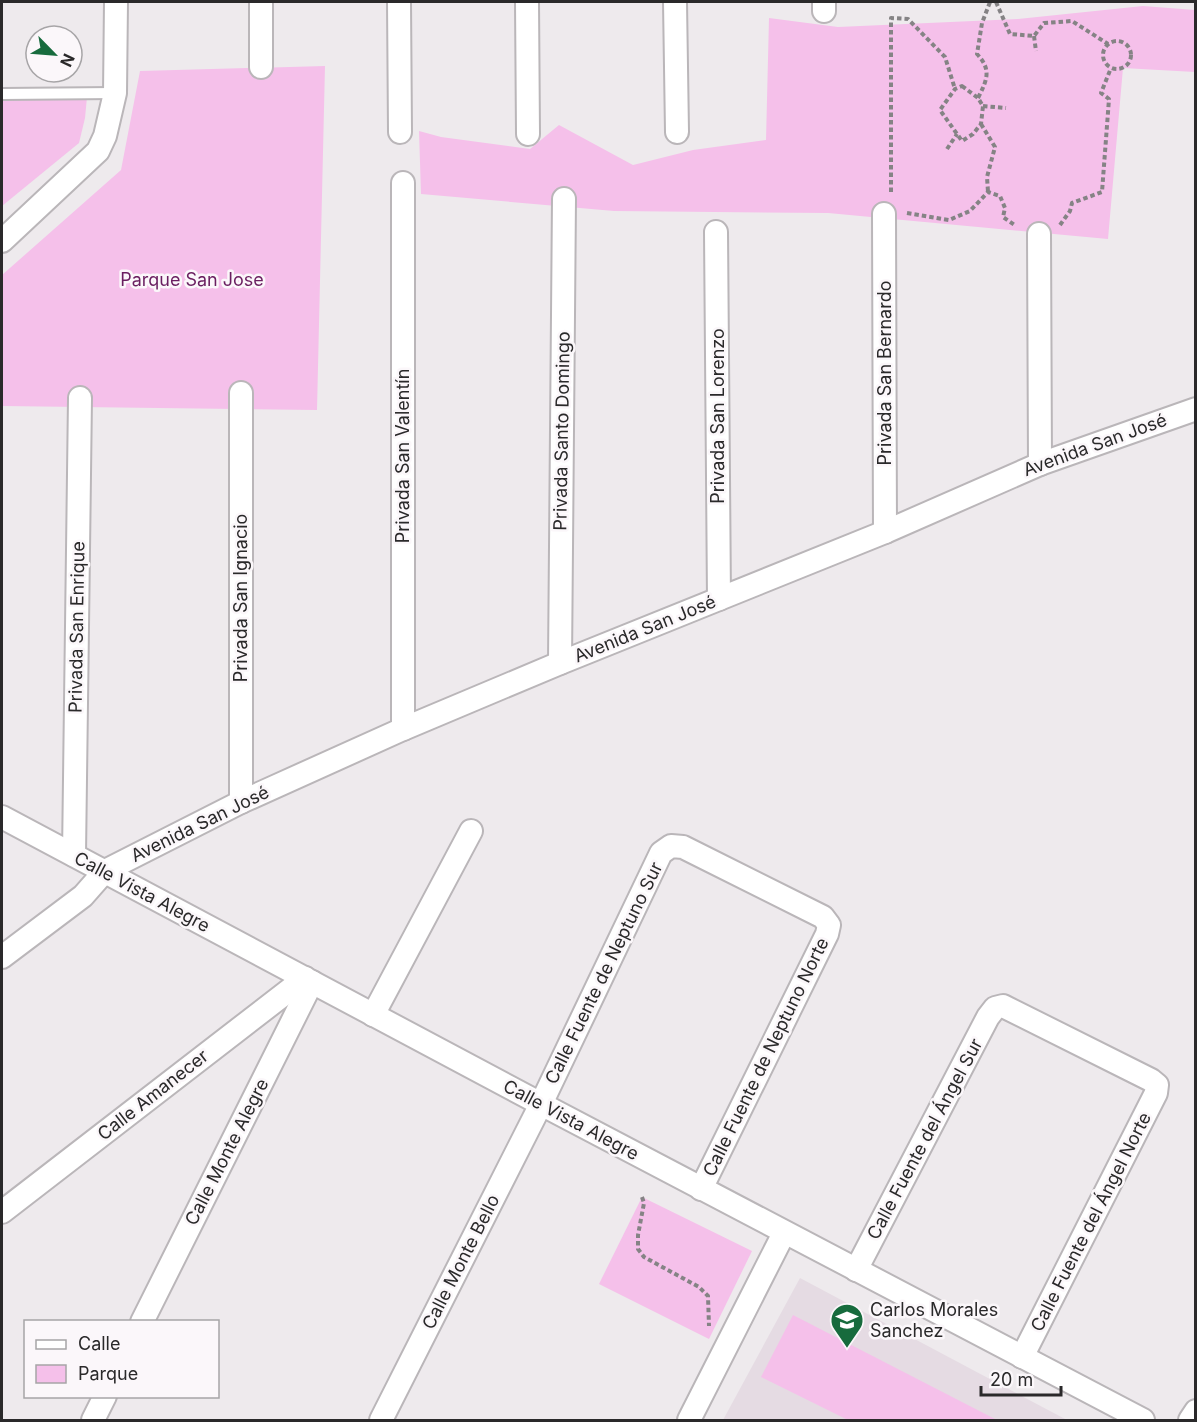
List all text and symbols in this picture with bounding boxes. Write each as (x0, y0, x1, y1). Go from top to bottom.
north arrow (24, 24, 84, 84)
text: N (56, 51, 79, 70)
park label: Parque San Jose (120, 269, 264, 290)
street label: Privada San Bernardo (874, 281, 895, 465)
street label: Privada San Lorenzo (707, 328, 728, 504)
street label: Privada Santo Domingo (549, 331, 574, 531)
street label: Privada San Valentín (392, 369, 413, 543)
street label: Avenida San José (1020, 409, 1169, 480)
street label: Privada San Ignacio (230, 514, 251, 682)
street label: Privada San Enrique (65, 541, 88, 713)
street label: Avenida San José (571, 591, 719, 667)
street label: Avenida San José (127, 781, 272, 866)
street label: Calle Vista Alegre (71, 847, 213, 936)
street label: Calle Fuente de Neptuno Sur (541, 858, 667, 1087)
street label: Calle Fuente de Neptuno Norte (698, 934, 833, 1180)
street label: Calle Fuente del Ángel Sur (862, 1034, 987, 1243)
street label: Calle Amanecer (93, 1045, 212, 1144)
street label: Calle Monte Alegre (180, 1075, 273, 1229)
street label: Calle Vista Alegre (500, 1075, 642, 1164)
street label: Calle Fuente del Ángel Norte (1025, 1108, 1155, 1335)
street label: Calle Monte Bello (418, 1191, 504, 1333)
place label: Carlos Morales Sanchez (870, 1299, 998, 1341)
school or university icon: Carlos Morales Sanchez (829, 1302, 865, 1349)
legend (24, 1320, 219, 1398)
text: Calle (78, 1333, 120, 1354)
scale bar (981, 1359, 1060, 1397)
text: Parque (78, 1363, 138, 1384)
text: 20 m (990, 1369, 1033, 1390)

